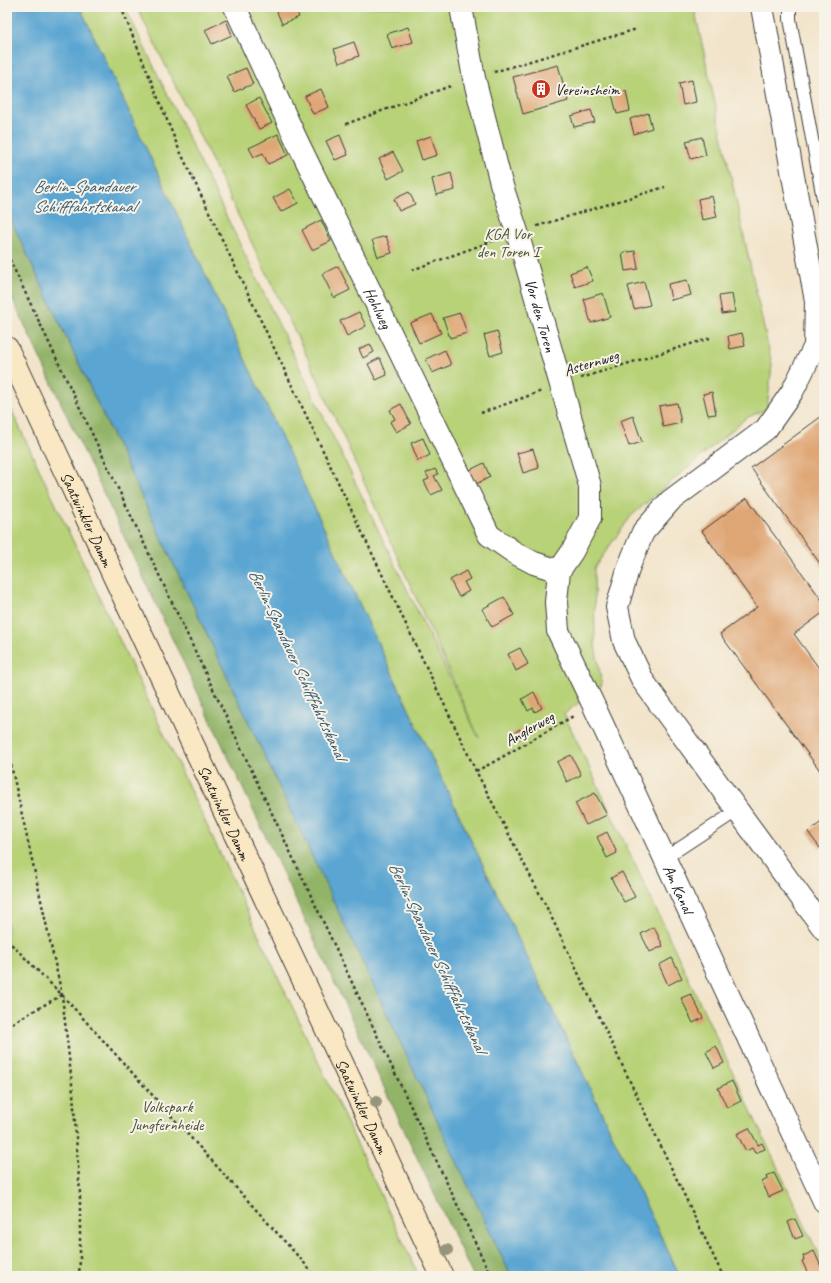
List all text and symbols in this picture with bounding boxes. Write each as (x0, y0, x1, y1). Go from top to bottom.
building icon: Vereinsheim (530, 78, 552, 100)
place label: Vereinsheim (555, 80, 621, 100)
water label: Berlin-Spandauer Schifffahrtskanal (33, 176, 141, 217)
park label: KGA Vor den Toren I (477, 224, 543, 262)
street label: Vor den Toren (520, 277, 560, 355)
street label: Hohlweg (359, 284, 396, 333)
street label: Asternweg (562, 345, 622, 381)
street label: Saatwinkler Damm (55, 469, 118, 571)
water label: Berlin-Spandauer Schifffahrtskanal (244, 566, 353, 768)
street label: Anglerweg (501, 706, 559, 751)
street label: Saatwinkler Damm (193, 762, 255, 865)
water label: Berlin-Spandauer Schifffahrtskanal (384, 859, 493, 1061)
street label: Am Kanal (658, 862, 699, 920)
street label: Saatwinkler Damm (331, 1056, 393, 1158)
park label: Volkspark Jungfernheide (129, 1097, 205, 1135)

